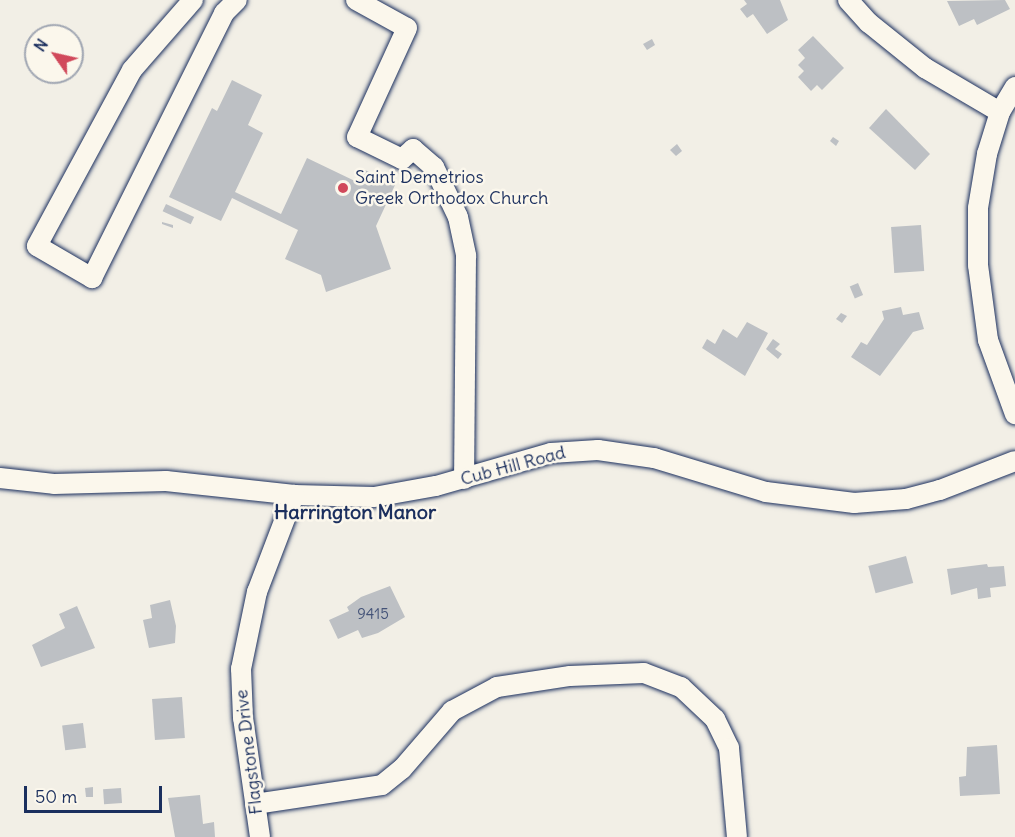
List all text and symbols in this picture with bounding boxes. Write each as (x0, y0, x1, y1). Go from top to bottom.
north arrow (24, 24, 84, 84)
text: N (29, 35, 52, 55)
place label: Saint Demetrios Greek Orthodox Church (355, 167, 548, 210)
marker: Saint Demetrios Greek Orthodox Church (336, 181, 350, 195)
street label: Cub Hill Road (458, 442, 568, 490)
district label: Harrington Manor (274, 499, 436, 523)
house number: 9415 (357, 605, 389, 623)
street label: Flagstone Drive (231, 688, 267, 816)
scale bar (27, 774, 165, 812)
text: 50 m (35, 785, 77, 808)

